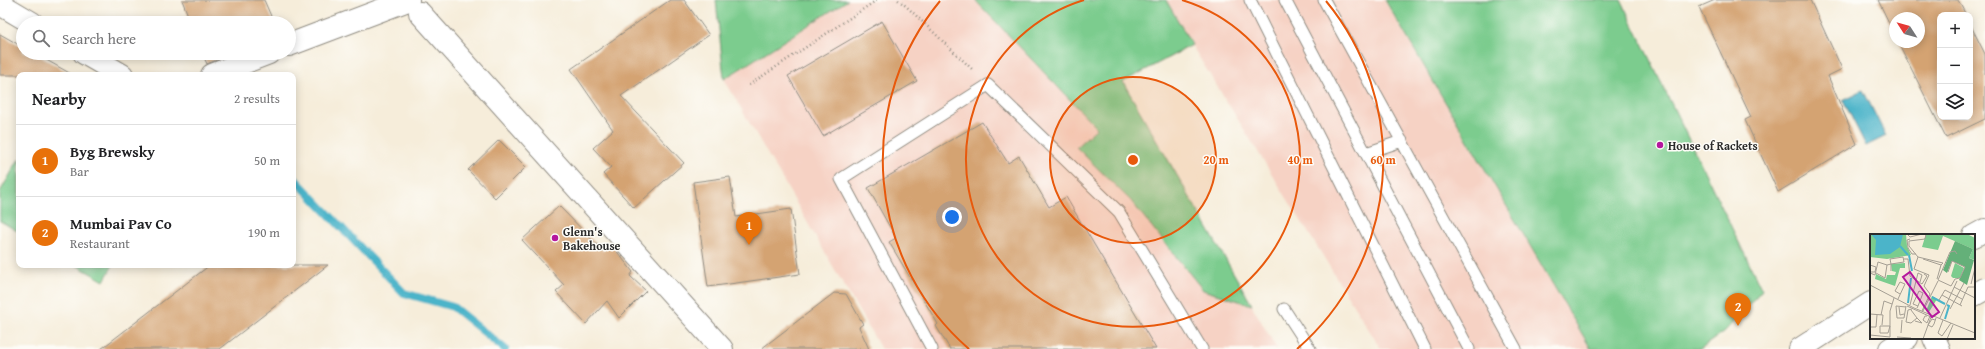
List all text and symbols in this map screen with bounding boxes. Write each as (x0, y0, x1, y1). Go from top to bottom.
north arrow (1889, 12, 1925, 48)
map controls (1937, 12, 1973, 120)
button: + (1937, 12, 1973, 48)
search box (16, 16, 296, 60)
icon: search (30, 27, 52, 49)
text: Search here (62, 28, 136, 49)
button: − (1937, 48, 1973, 84)
button: layers (1937, 84, 1973, 120)
text: Nearby (32, 86, 86, 111)
text: 2 results (234, 89, 280, 108)
place label: House of Rackets (1668, 137, 1758, 154)
marker: House of Rackets (1655, 140, 1665, 150)
text: Byg Brewsky (70, 141, 155, 162)
text: 1 (42, 151, 48, 170)
text: 50 m (254, 151, 280, 170)
text: 20 m (1203, 151, 1229, 168)
text: 40 m (1287, 151, 1313, 168)
text: 60 m (1370, 151, 1396, 168)
centre of rings (1126, 153, 1140, 167)
text: Bar (70, 162, 89, 181)
your location (942, 207, 962, 227)
pin: 1 (736, 212, 762, 245)
text: Mumbai Pav Co (70, 213, 172, 234)
text: 2 (42, 223, 48, 242)
text: 190 m (248, 223, 280, 242)
place label: Glenn's Bakehouse (563, 223, 621, 254)
marker: Glenn's Bakehouse (550, 233, 560, 243)
text: Restaurant (70, 234, 130, 253)
inset map (1870, 234, 1975, 339)
pin: 2 (1725, 293, 1751, 326)

